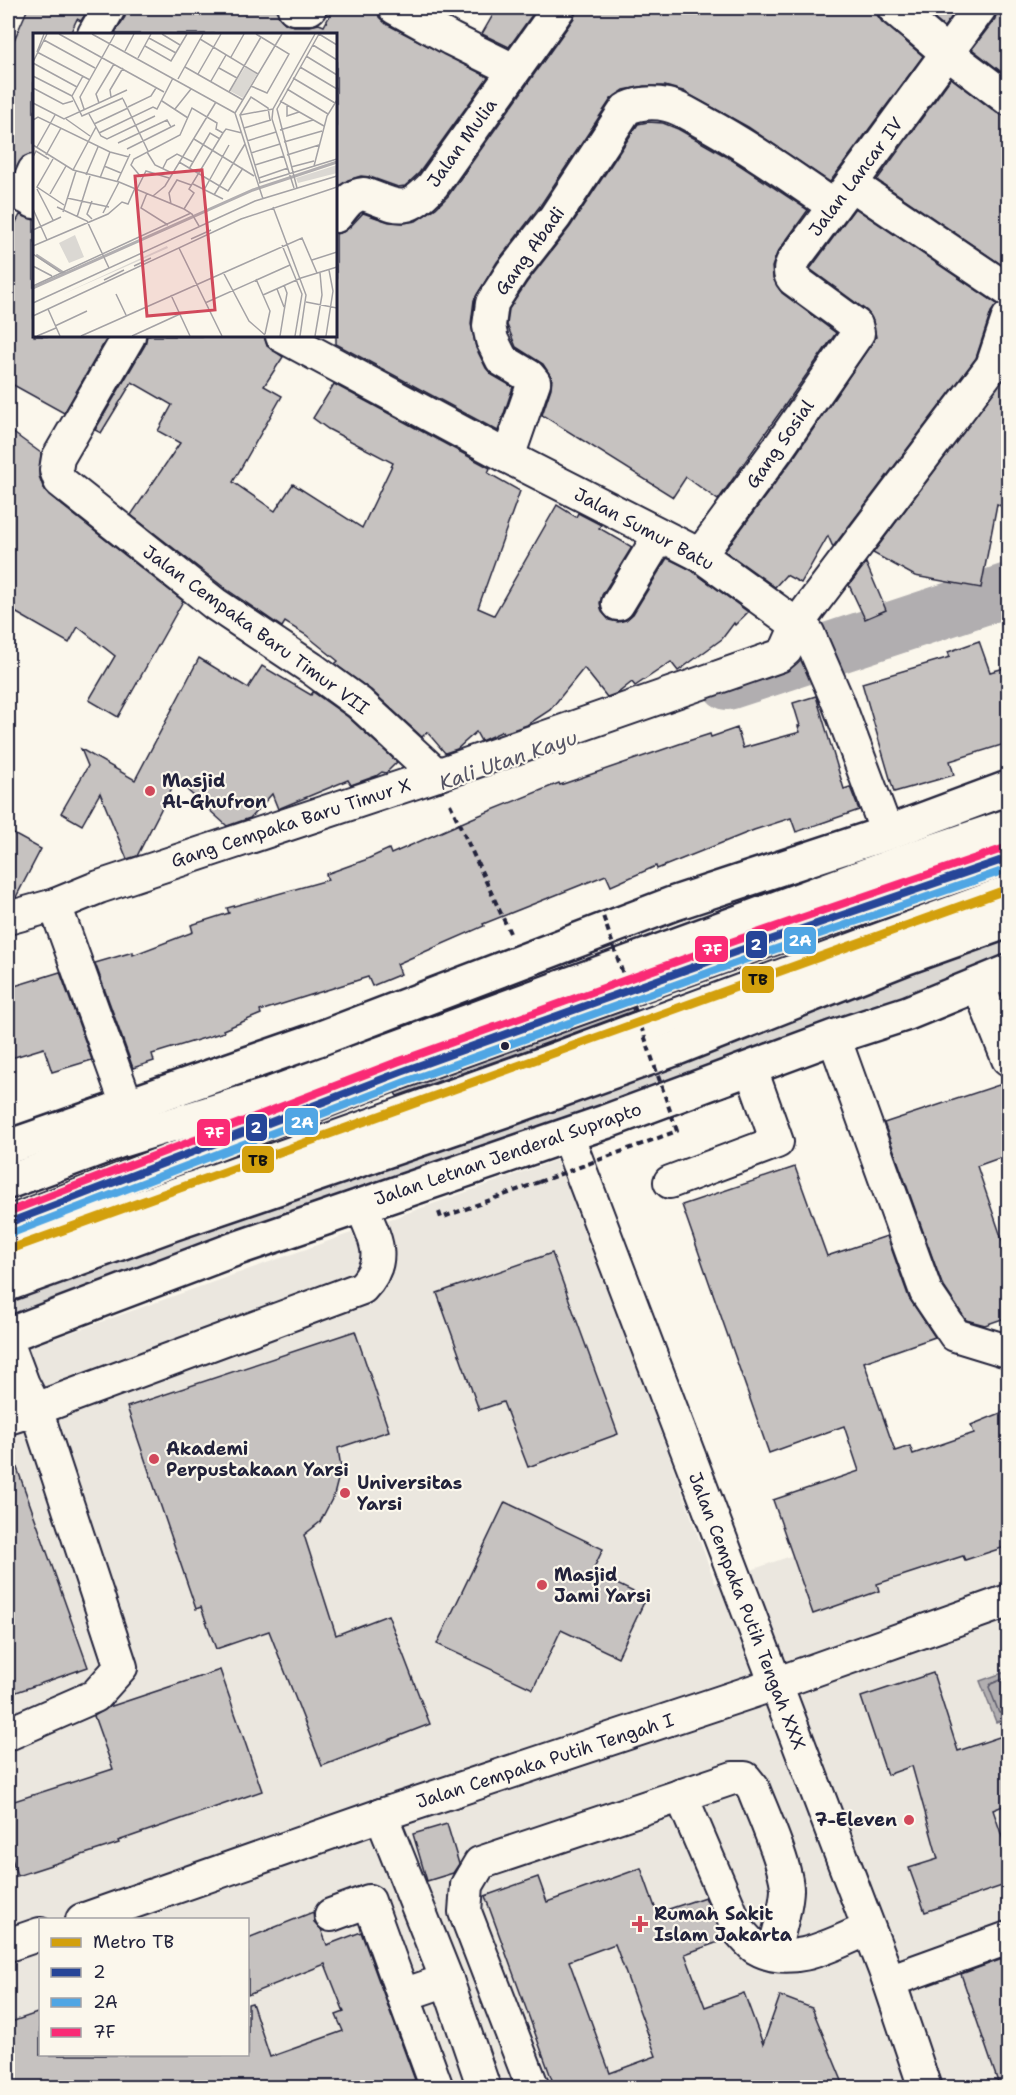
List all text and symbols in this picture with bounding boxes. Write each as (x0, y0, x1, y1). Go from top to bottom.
inset map (33, 33, 338, 338)
street label: Jalan Mulia (422, 94, 502, 192)
street label: Jalan Lancar IV (803, 113, 909, 241)
street label: Gang Abadi (490, 202, 570, 300)
street label: Gang Sosial (741, 394, 820, 493)
street label: Jalan Sumur Batu (570, 482, 718, 576)
street label: Jalan Cempaka Baru Timur VII (138, 540, 374, 720)
water label: Kali Utan Kayu (435, 724, 581, 796)
place label: Masjid Al-Ghufron (162, 769, 267, 814)
street label: Gang Cempaka Baru Timur X (168, 773, 414, 873)
marker: Masjid Al-Ghufron (143, 784, 157, 798)
line badge: 2A (783, 926, 817, 955)
line badge: 2 (745, 930, 768, 959)
text: 2A (788, 930, 812, 951)
text: 2 (750, 934, 762, 955)
line badge: 7F (694, 935, 729, 963)
text: 7F (702, 939, 722, 960)
line badge: TB (741, 965, 775, 994)
text: TB (748, 969, 768, 990)
unlabelled marker (499, 1040, 511, 1052)
street label: Jalan Letnan Jenderal Suprapto (371, 1097, 645, 1211)
line badge: 2A (284, 1107, 319, 1136)
text: 2A (290, 1112, 314, 1133)
line badge: 2 (245, 1113, 268, 1142)
text: 2 (250, 1117, 262, 1138)
line badge: 7F (196, 1118, 231, 1147)
text: 7F (204, 1122, 224, 1143)
line badge: TB (241, 1145, 275, 1174)
text: TB (248, 1150, 268, 1171)
place label: Akademi Perpustakaan Yarsi (166, 1437, 349, 1482)
marker: Akademi Perpustakaan Yarsi (147, 1452, 161, 1466)
street label: Jalan Cempaka Putih Tengah XXX (683, 1469, 811, 1753)
place label: Universitas Yarsi (357, 1471, 462, 1516)
marker: Universitas Yarsi (338, 1486, 352, 1500)
place label: Masjid Jami Yarsi (554, 1563, 651, 1608)
marker: Masjid Jami Yarsi (535, 1578, 549, 1592)
street label: Jalan Cempaka Putih Tengah I (413, 1708, 677, 1814)
place label: 7-Eleven (815, 1808, 897, 1832)
marker: 7-Eleven (902, 1813, 916, 1827)
place label: Rumah Sakit Islam Jakarta (654, 1902, 793, 1947)
marker: Rumah Sakit Islam Jakarta (631, 1915, 649, 1933)
legend (39, 1918, 249, 2056)
text: Metro TB (93, 1930, 174, 1954)
text: 2 (93, 1960, 106, 1984)
text: 2A (93, 1990, 118, 2014)
text: 7F (93, 2020, 116, 2044)

